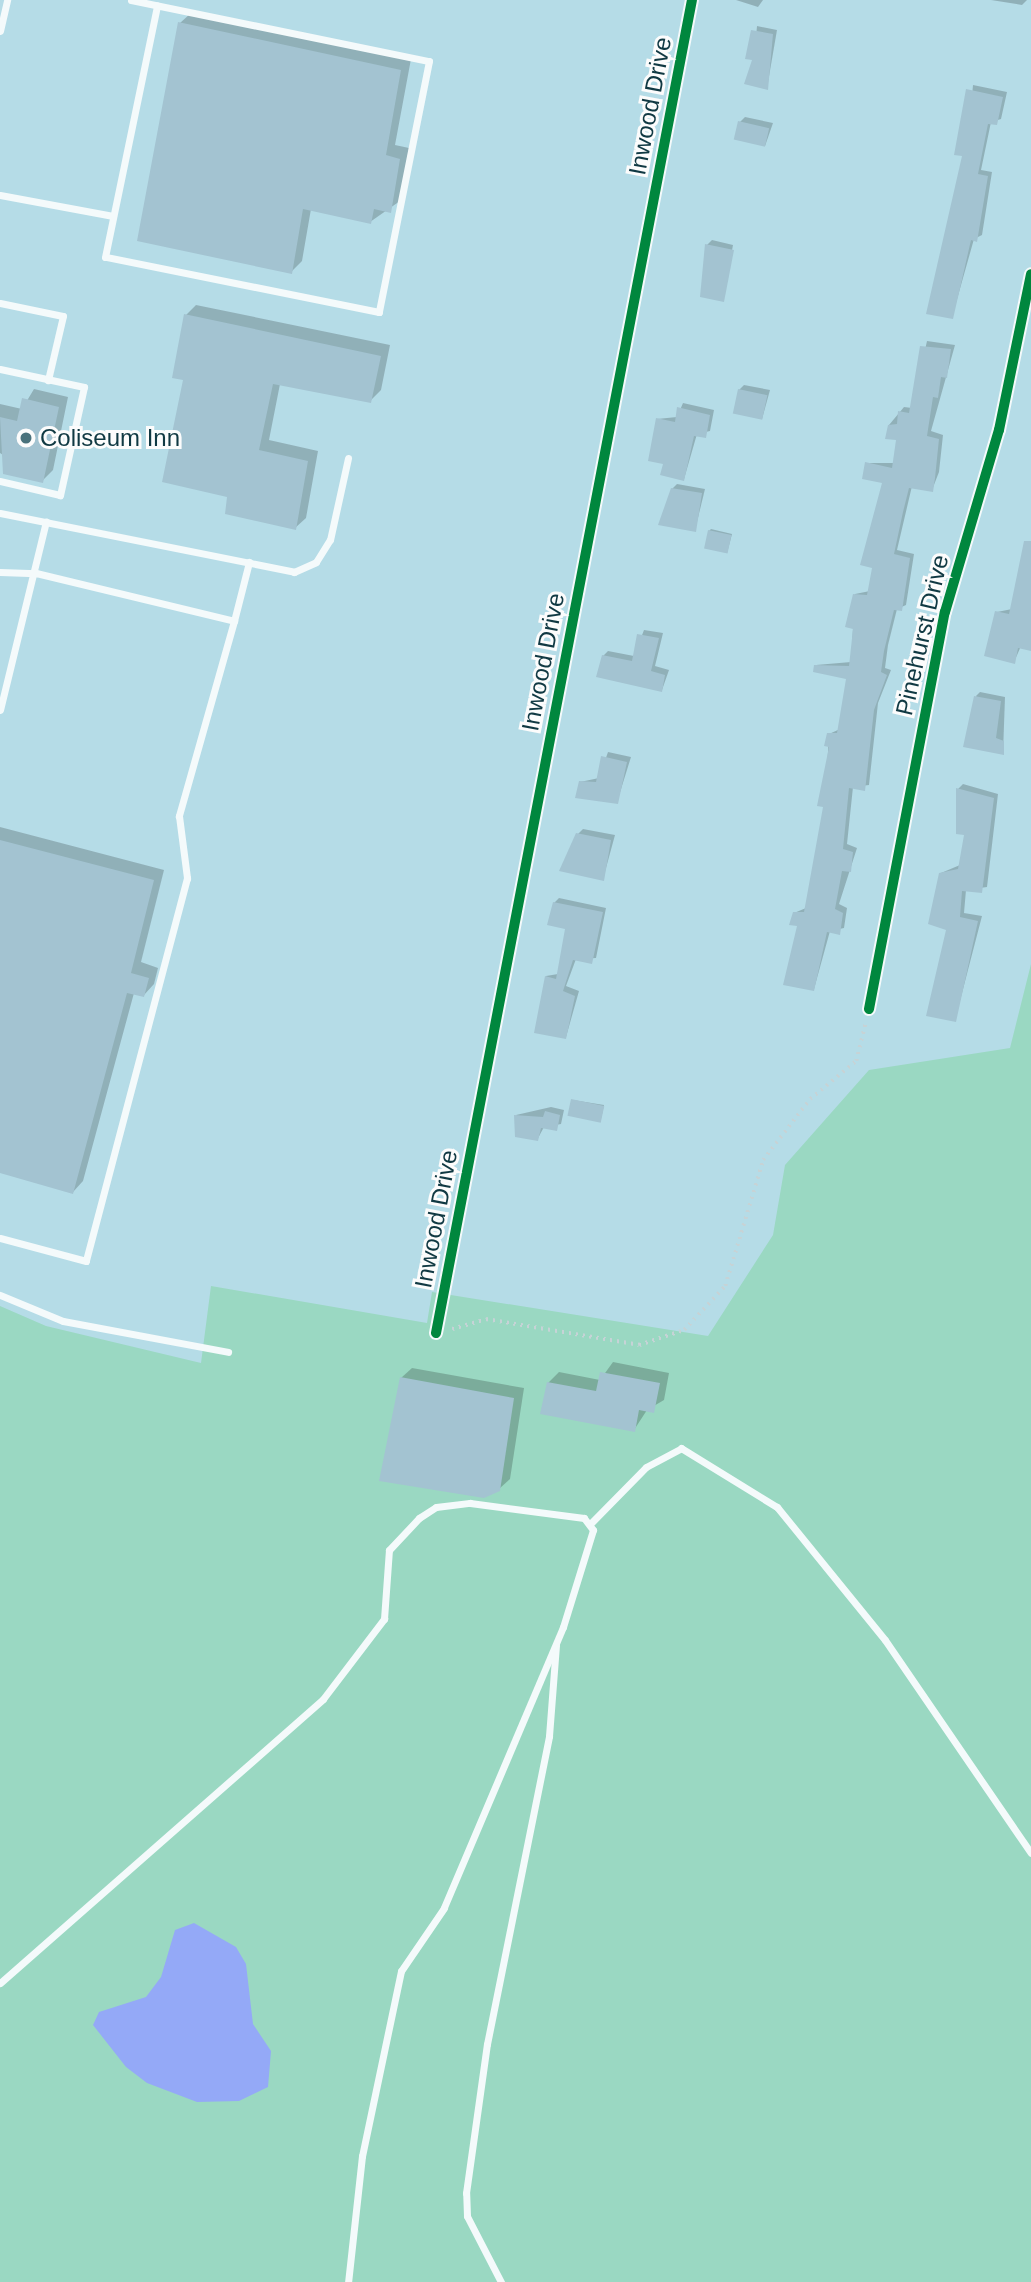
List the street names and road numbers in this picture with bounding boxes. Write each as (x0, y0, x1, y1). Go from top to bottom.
street label: Inwood Drive (623, 35, 677, 177)
street label: Pinehurst Drive (890, 552, 954, 718)
street label: Inwood Drive (516, 591, 570, 733)
street label: Inwood Drive (409, 1148, 463, 1290)

